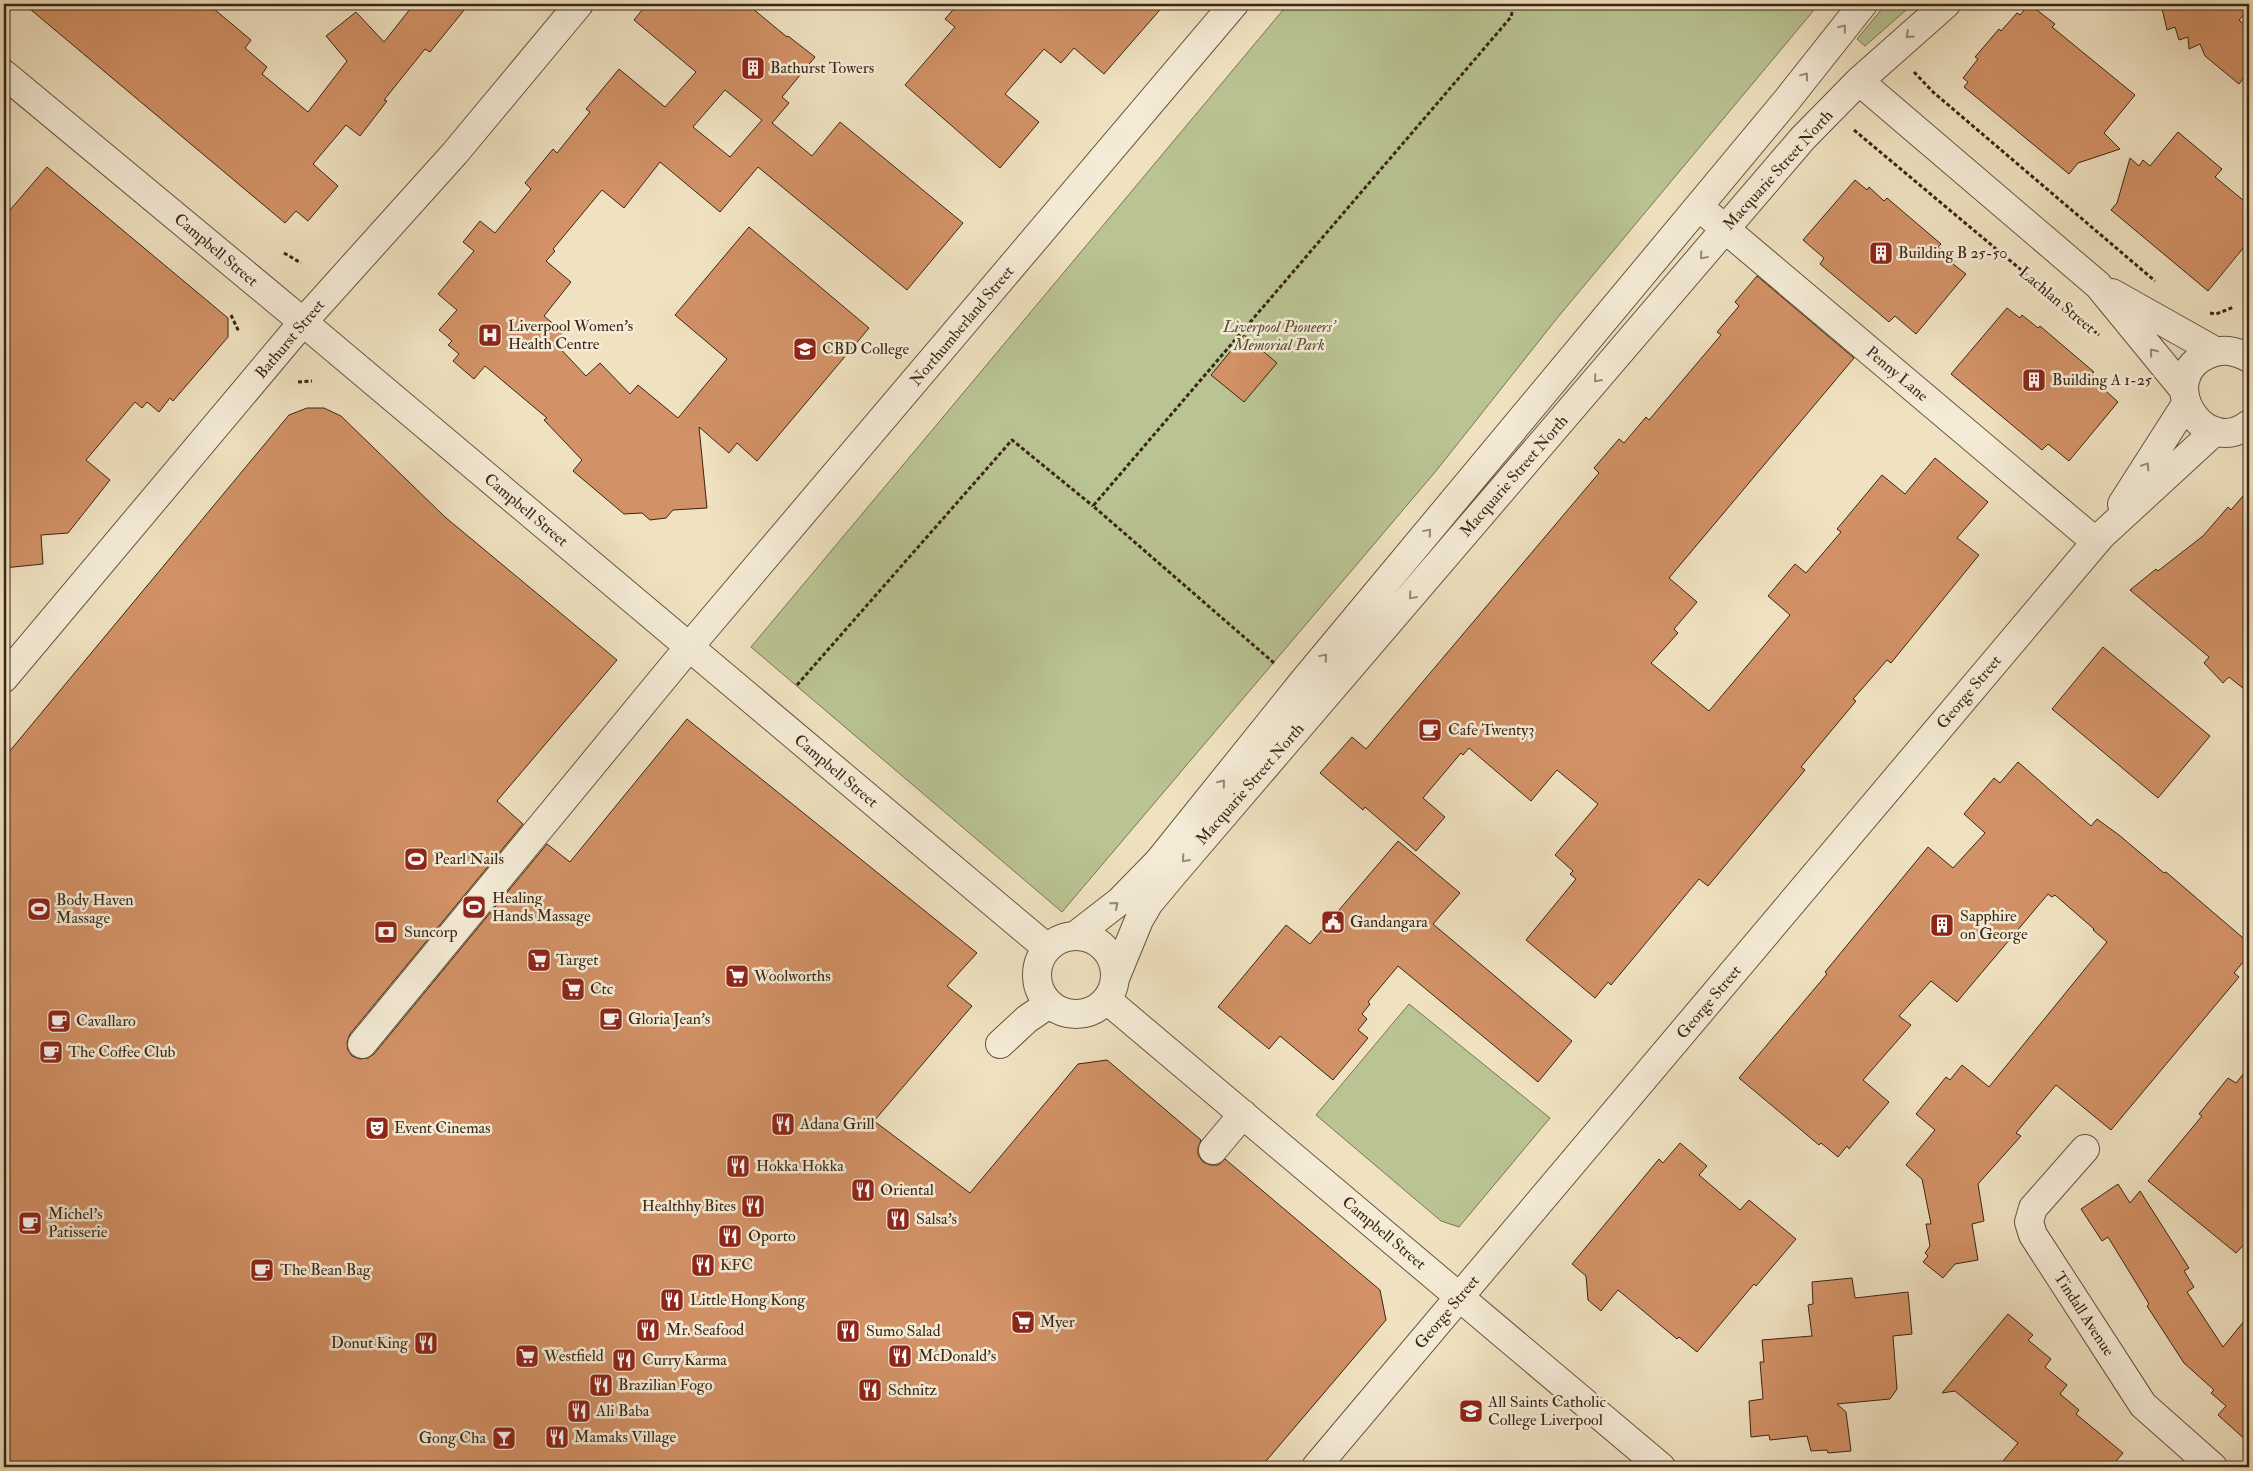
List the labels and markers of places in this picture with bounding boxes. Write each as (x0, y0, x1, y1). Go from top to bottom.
building icon: Bathurst Towers (740, 55, 766, 81)
place label: Bathurst Towers (770, 58, 874, 78)
building icon: Building B 25-50 (1868, 240, 1894, 266)
place label: Building B 25-50 (1898, 243, 2007, 263)
place label: Liverpool Women's Health Centre (508, 316, 633, 354)
hospital icon: Liverpool Women's Health Centre (477, 322, 503, 348)
school or university icon: CBD College (792, 336, 818, 362)
place label: CBD College (822, 339, 910, 359)
building icon: Building A 1-25 (2021, 367, 2047, 393)
place label: Building A 1-25 (2052, 370, 2152, 390)
cafe icon: Cafe Twenty3 (1417, 717, 1443, 743)
place label: Cafe Twenty3 (1448, 720, 1534, 740)
sports icon: Pearl Nails (403, 846, 429, 872)
place label: Pearl Nails (434, 849, 504, 869)
place label: Healing Hands Massage (492, 888, 591, 926)
place label: Body Haven Massage (56, 890, 134, 928)
sports icon: Healing Hands Massage (461, 894, 487, 920)
sports icon: Body Haven Massage (26, 896, 52, 922)
place label: Sapphire on George (1960, 906, 2028, 944)
public building icon: Gandangara (1320, 909, 1346, 935)
place label: Gandangara (1350, 912, 1428, 932)
building icon: Sapphire on George (1929, 912, 1955, 938)
bank icon: Suncorp (373, 919, 399, 945)
place label: Suncorp (404, 922, 457, 943)
supermarket icon: Target (526, 947, 552, 973)
place label: Target (556, 950, 598, 970)
supermarket icon: Woolworths (724, 963, 750, 989)
place label: Woolworths (753, 966, 831, 986)
supermarket icon: Ctc (560, 976, 586, 1002)
place label: Ctc (590, 979, 614, 999)
cafe icon: Gloria Jean's (598, 1006, 624, 1032)
cafe icon: Cavallaro (46, 1008, 72, 1034)
place label: Gloria Jean's (628, 1009, 710, 1030)
place label: Cavallaro (76, 1011, 136, 1031)
cafe icon: The Coffee Club (38, 1039, 64, 1065)
place label: The Coffee Club (68, 1042, 176, 1062)
restaurant icon: Adana Grill (770, 1111, 796, 1137)
place label: Adana Grill (799, 1114, 875, 1134)
theatre icon: Event Cinemas (364, 1115, 390, 1141)
place label: Event Cinemas (394, 1118, 491, 1138)
restaurant icon: Hokka Hokka (725, 1153, 751, 1179)
place label: Hokka Hokka (756, 1156, 844, 1176)
restaurant icon: Oriental (850, 1177, 876, 1203)
place label: Oriental (880, 1180, 934, 1200)
restaurant icon: Healthhy Bites (740, 1193, 766, 1219)
place label: Healthhy Bites (642, 1196, 736, 1216)
place label: Michel's Patisserie (48, 1204, 108, 1242)
restaurant icon: Salsa's (885, 1206, 911, 1232)
place label: Salsa's (916, 1209, 957, 1229)
cafe icon: Michel's Patisserie (17, 1210, 43, 1236)
restaurant icon: Oporto (717, 1223, 743, 1249)
place label: Oporto (748, 1226, 796, 1247)
restaurant icon: KFC (690, 1252, 716, 1278)
place label: KFC (720, 1255, 753, 1275)
cafe icon: The Bean Bag (249, 1257, 275, 1283)
place label: The Bean Bag (280, 1260, 372, 1280)
restaurant icon: Little Hong Kong (659, 1287, 685, 1313)
place label: Little Hong Kong (690, 1290, 806, 1310)
supermarket icon: Myer (1010, 1309, 1036, 1335)
place label: Myer (1040, 1312, 1075, 1332)
restaurant icon: Mr. Seafood (635, 1317, 661, 1343)
restaurant icon: Sumo Salad (835, 1318, 861, 1344)
place label: Mr. Seafood (666, 1320, 744, 1340)
place label: Sumo Salad (866, 1321, 941, 1341)
restaurant icon: Donut King (413, 1330, 439, 1356)
place label: Donut King (331, 1333, 409, 1353)
supermarket icon: Westfield (514, 1343, 540, 1369)
restaurant icon: McDonald's (887, 1343, 913, 1369)
place label: Westfield (543, 1346, 604, 1366)
place label: McDonald's (918, 1346, 996, 1366)
restaurant icon: Curry Karma (611, 1347, 637, 1373)
place label: Curry Karma (642, 1350, 727, 1370)
restaurant icon: Brazilian Fogo (588, 1372, 614, 1398)
place label: Brazilian Fogo (618, 1375, 713, 1395)
restaurant icon: Schnitz (857, 1377, 883, 1403)
place label: Schnitz (888, 1380, 937, 1400)
place label: All Saints Catholic College Liverpool (1487, 1392, 1606, 1431)
restaurant icon: Ali Baba (566, 1398, 592, 1424)
school or university icon: All Saints Catholic College Liverpool (1458, 1398, 1484, 1424)
place label: Ali Baba (595, 1401, 650, 1421)
restaurant icon: Mamaks Village (544, 1424, 570, 1450)
bar icon: Gong Cha (491, 1425, 517, 1451)
place label: Mamaks Village (574, 1427, 677, 1447)
place label: Gong Cha (419, 1428, 486, 1448)

